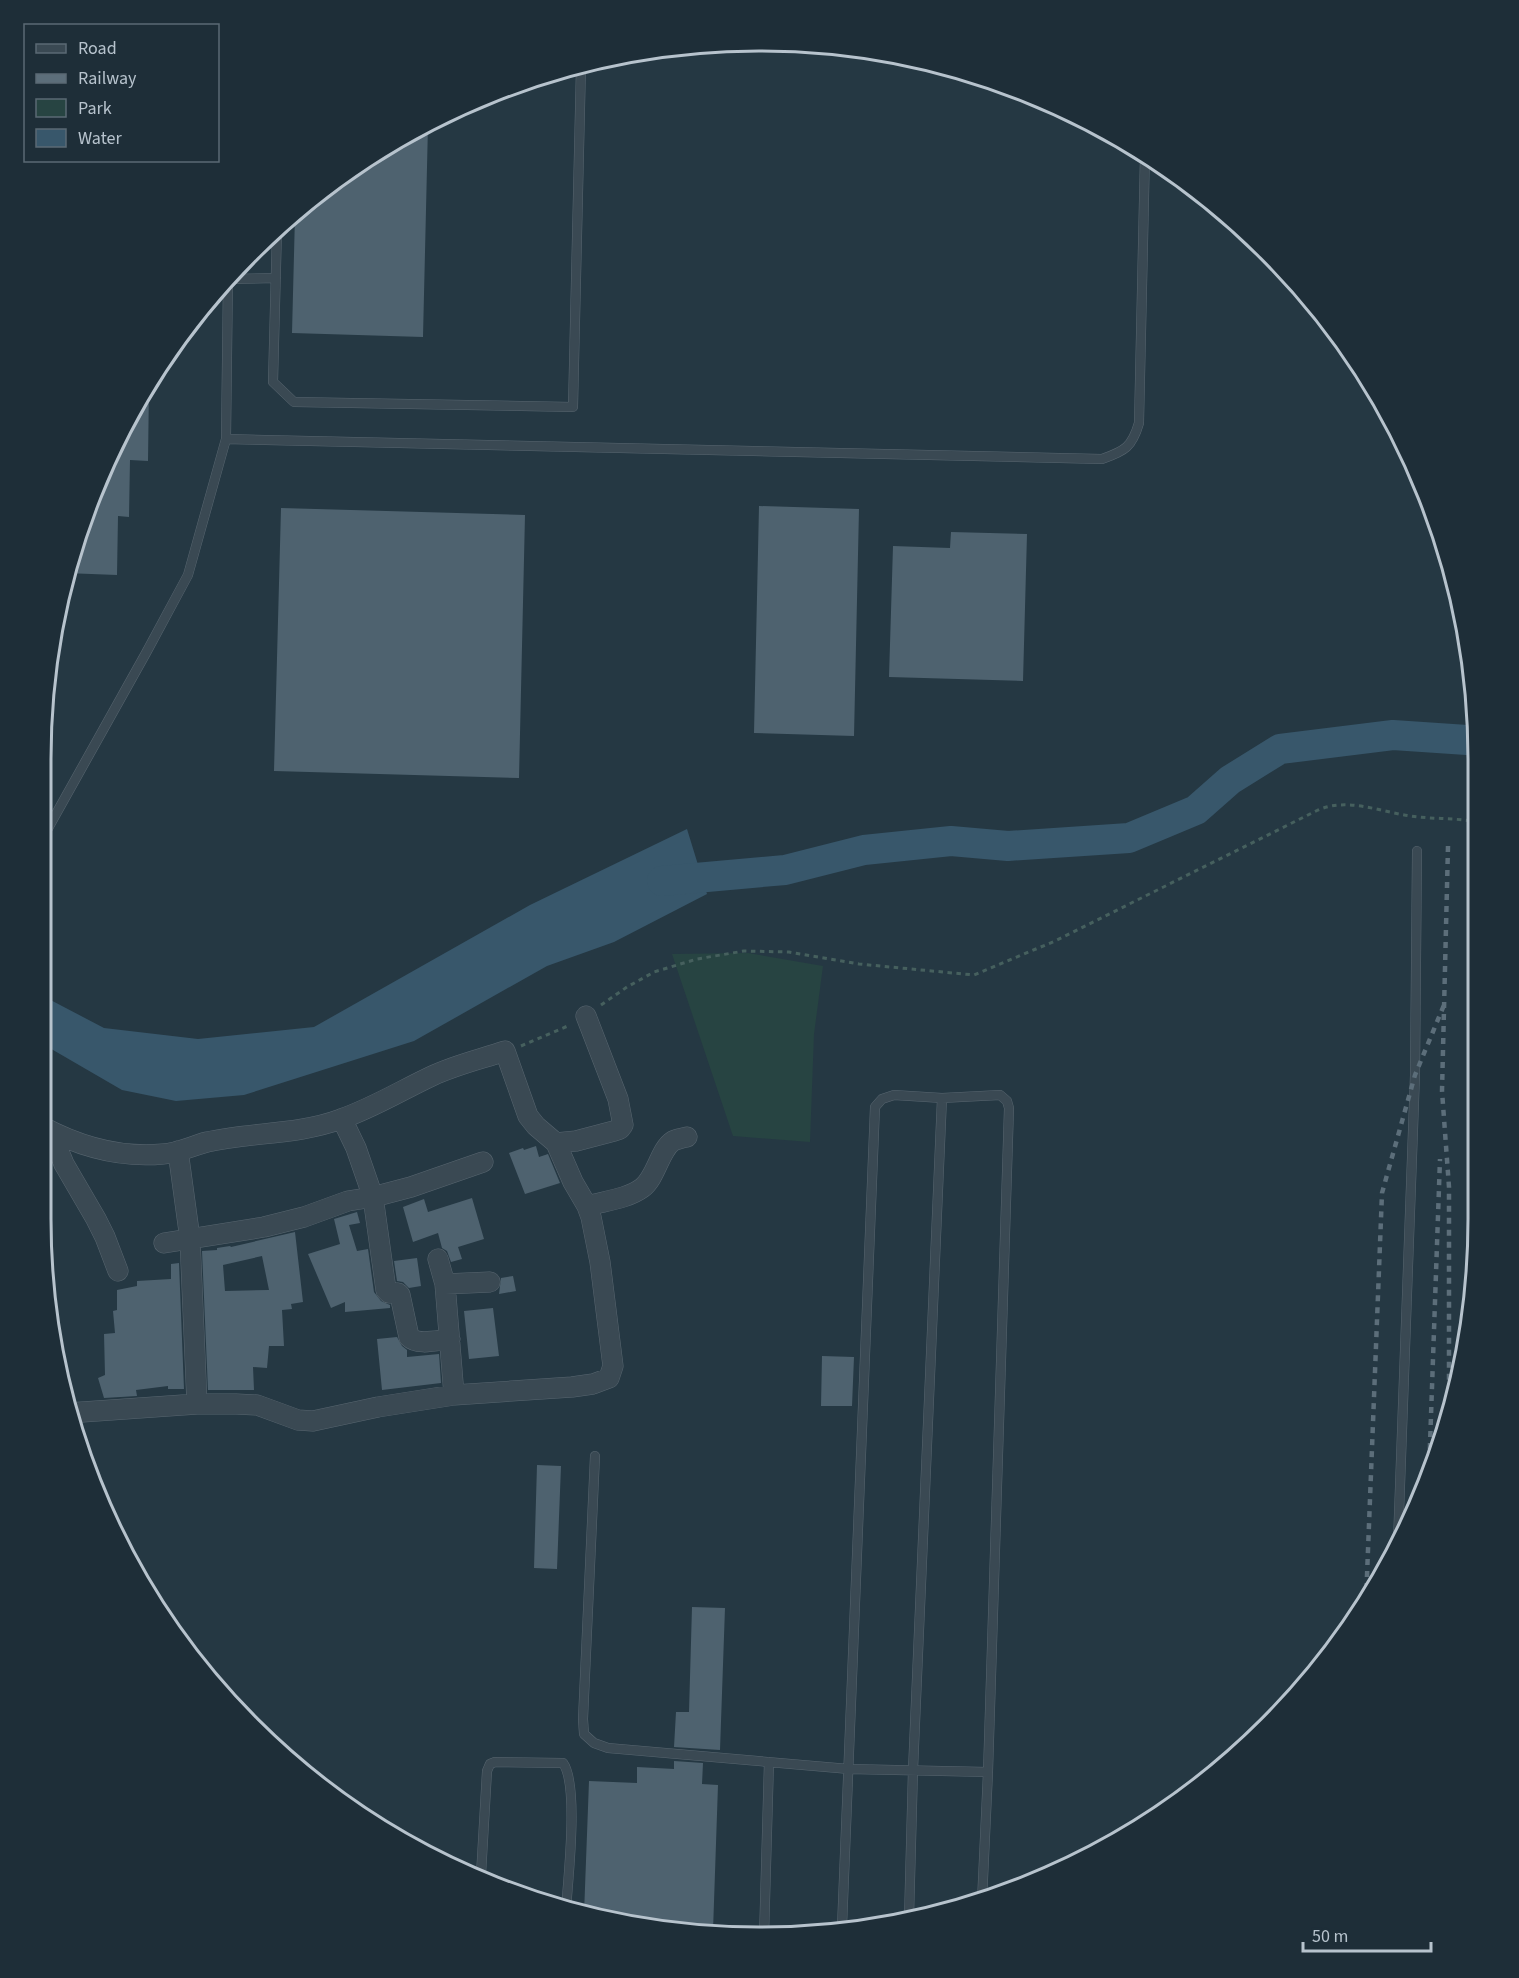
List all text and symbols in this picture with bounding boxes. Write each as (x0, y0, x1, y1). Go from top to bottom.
legend (24, 24, 219, 162)
text: Road (78, 36, 117, 61)
text: Railway (78, 66, 137, 91)
text: Park (78, 96, 112, 121)
text: Water (78, 126, 122, 151)
scale bar (1303, 1915, 1430, 1953)
text: 50 m (1312, 1924, 1348, 1949)

